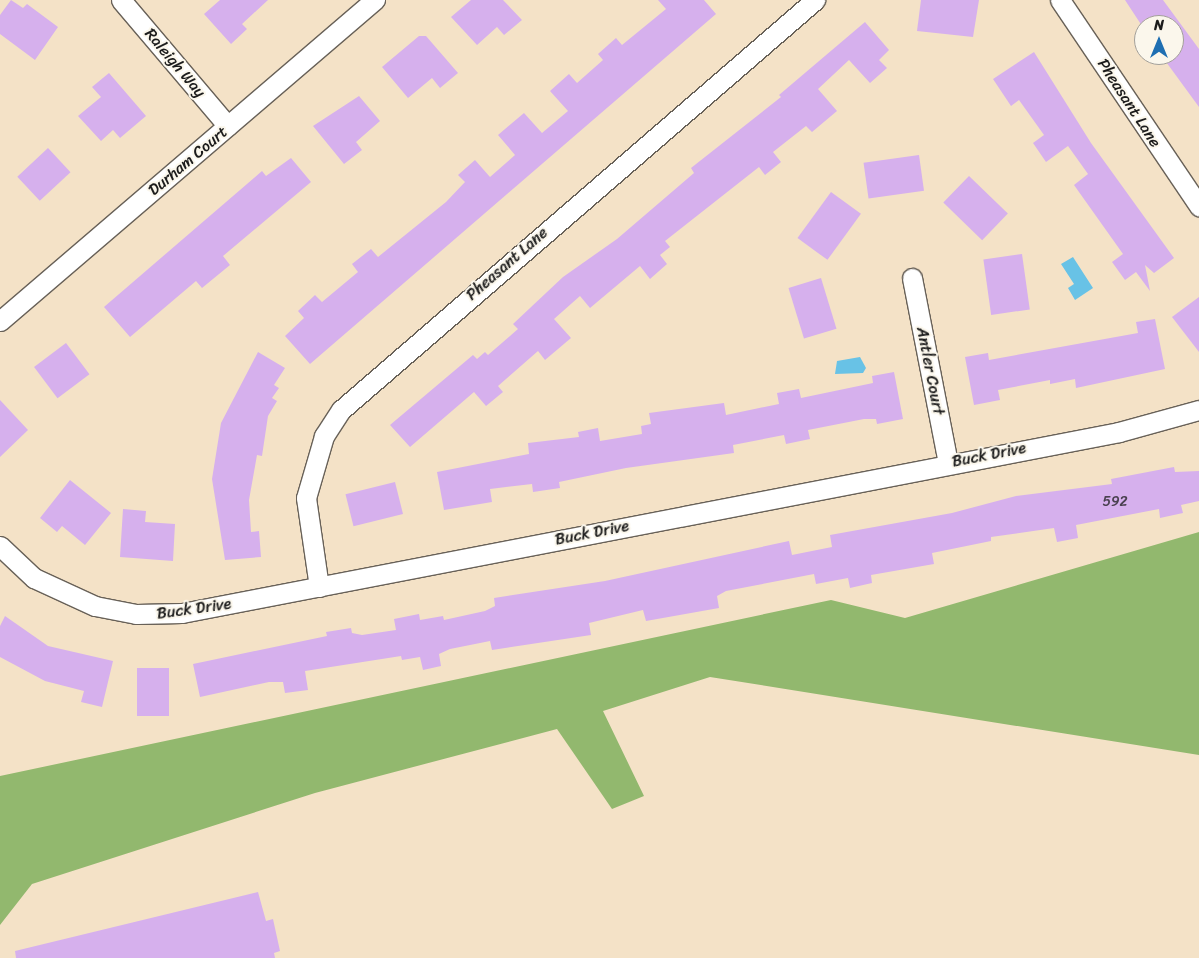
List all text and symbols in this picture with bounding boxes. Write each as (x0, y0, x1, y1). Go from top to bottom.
text: N (1154, 13, 1164, 38)
north arrow (1134, 15, 1184, 65)
street label: Raleigh Way (141, 25, 209, 101)
street label: Pheasant Lane (1093, 55, 1165, 151)
street label: Durham Court (144, 122, 232, 200)
street label: Pheasant Lane (462, 223, 552, 305)
street label: Antler Court (912, 325, 948, 417)
street label: Buck Drive (950, 438, 1028, 472)
house number: 592 (1102, 494, 1128, 510)
street label: Buck Drive (553, 516, 631, 550)
street label: Buck Drive (155, 594, 233, 624)

